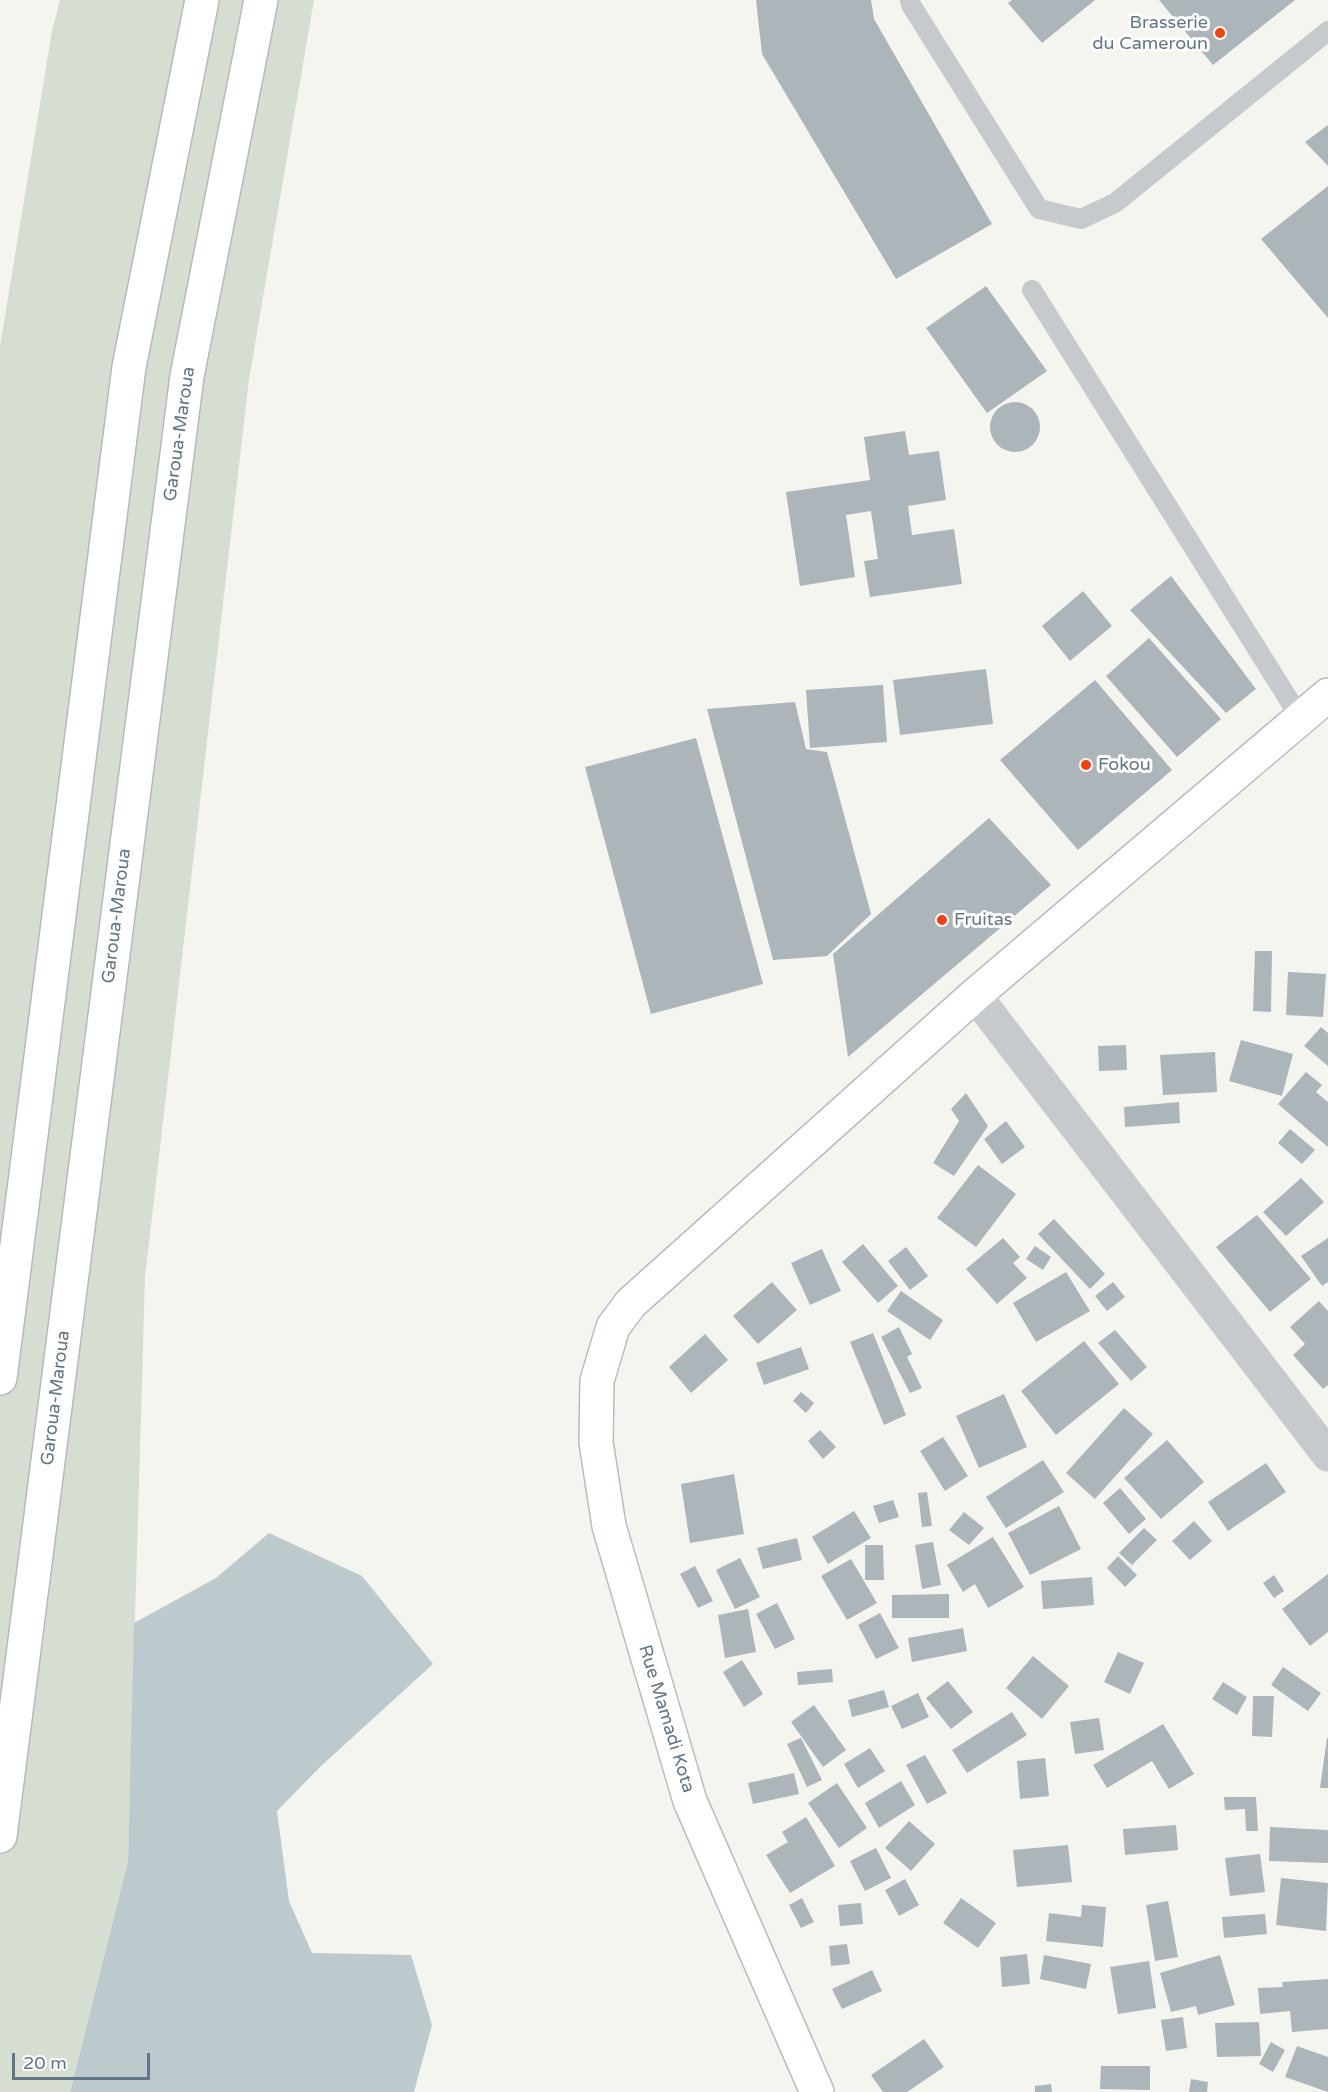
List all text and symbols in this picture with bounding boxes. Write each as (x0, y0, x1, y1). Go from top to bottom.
place label: Brasserie du Cameroun (1092, 12, 1208, 54)
marker: Brasserie du Cameroun (1213, 26, 1227, 40)
street label: Garoua-Maroua (160, 365, 200, 503)
place label: Fokou (1098, 754, 1151, 776)
marker: Fokou (1079, 758, 1093, 772)
street label: Garoua-Maroua (98, 847, 136, 985)
place label: Fruitas (954, 909, 1012, 931)
marker: Fruitas (935, 913, 949, 927)
street label: Garoua-Maroua (37, 1329, 75, 1467)
street label: Rue Mamadi Kota (633, 1643, 699, 1795)
scale bar (15, 2041, 153, 2079)
text: 20 m (23, 2052, 67, 2074)

